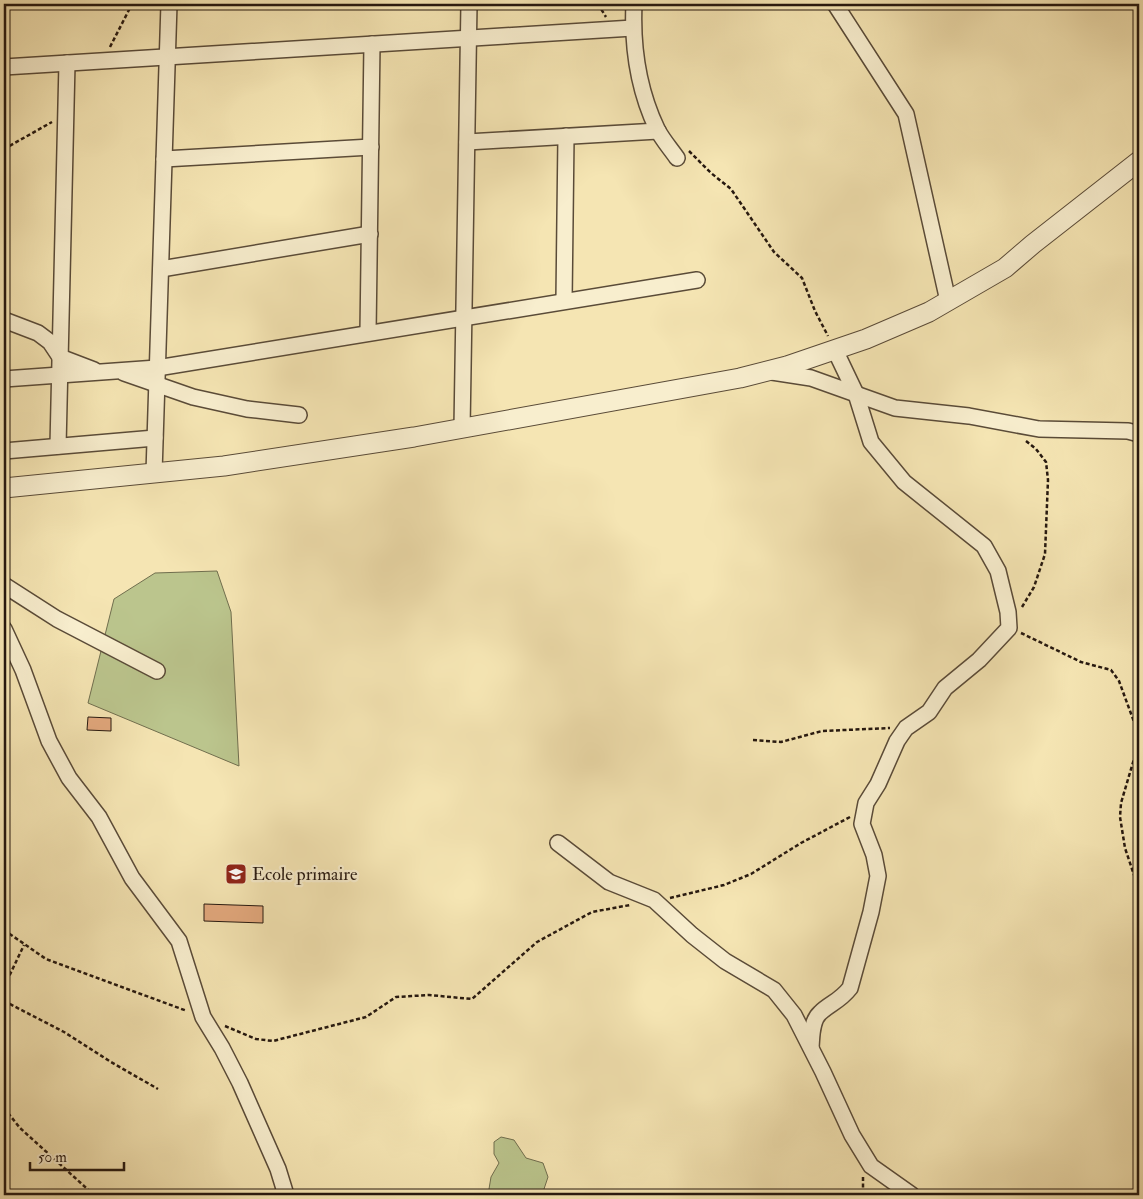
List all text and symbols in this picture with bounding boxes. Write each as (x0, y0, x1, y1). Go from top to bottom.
school or university icon: Ecole primaire (224, 862, 248, 886)
place label: Ecole primaire (252, 863, 358, 886)
scale bar (30, 1139, 124, 1171)
text: 50 m (38, 1148, 67, 1167)

